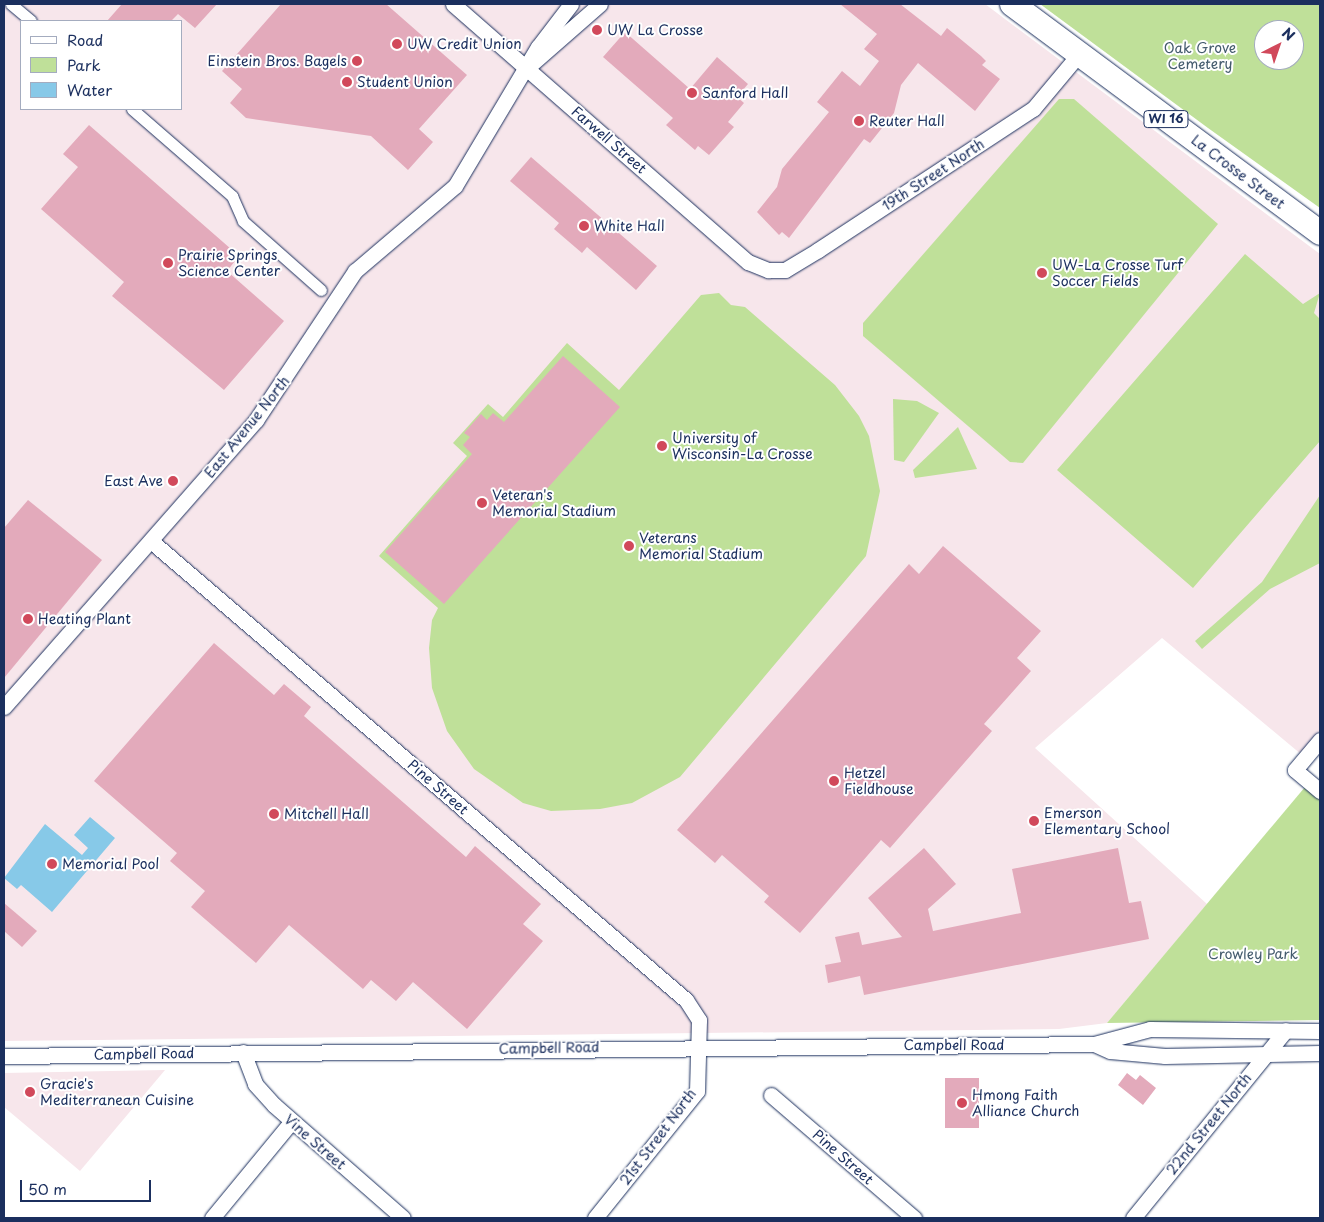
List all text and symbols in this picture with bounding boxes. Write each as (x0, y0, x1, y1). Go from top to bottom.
legend (20, 20, 182, 110)
north arrow (1254, 20, 1304, 70)
place label: UW La Crosse (607, 22, 703, 38)
text: N (1277, 22, 1300, 46)
marker: UW La Crosse (591, 24, 603, 36)
text: Road (67, 28, 103, 51)
place label: UW Credit Union (407, 36, 523, 52)
marker: UW Credit Union (391, 38, 403, 50)
park label: Oak Grove Cemetery (1163, 40, 1237, 72)
text: Park (67, 53, 101, 76)
place label: Einstein Bros. Bagels (206, 53, 347, 69)
marker: Einstein Bros. Bagels (351, 55, 363, 67)
place label: Student Union (357, 74, 453, 90)
marker: Student Union (341, 76, 353, 88)
text: Water (67, 78, 112, 101)
place label: Sanford Hall (702, 85, 788, 101)
marker: Sanford Hall (686, 87, 698, 99)
street label: Farwell Street (568, 103, 650, 177)
road number: WI 16 (1144, 110, 1188, 128)
place label: Reuter Hall (869, 113, 945, 129)
marker: Reuter Hall (853, 115, 865, 127)
street label: La Crosse Street (1188, 132, 1288, 212)
street label: 19th Street North (879, 136, 987, 214)
place label: White Hall (594, 218, 665, 234)
marker: White Hall (578, 220, 590, 232)
place label: Prairie Springs Science Center (178, 247, 280, 280)
marker: Prairie Springs Science Center (162, 257, 174, 269)
place label: UW-La Crosse Turf Soccer Fields (1052, 257, 1183, 290)
marker: UW-La Crosse Turf Soccer Fields (1036, 267, 1048, 279)
street label: East Avenue North (201, 373, 293, 481)
place label: University of Wisconsin-La Crosse (672, 430, 813, 462)
marker: University of Wisconsin-La Crosse (656, 440, 668, 452)
place label: East Ave (104, 473, 163, 489)
marker: East Ave (167, 475, 179, 487)
place label: Veteran's Memorial Stadium (492, 487, 617, 520)
marker: Veteran's Memorial Stadium (476, 497, 488, 509)
place label: Veterans Memorial Stadium (639, 530, 764, 562)
marker: Veterans Memorial Stadium (623, 540, 635, 552)
place label: Heating Plant (38, 611, 130, 627)
marker: Heating Plant (22, 613, 34, 625)
street label: Pine Street (404, 756, 472, 818)
place label: Hetzel Fieldhouse (844, 765, 914, 798)
marker: Hetzel Fieldhouse (828, 775, 840, 787)
place label: Emerson Elementary School (1044, 805, 1170, 838)
place label: Mitchell Hall (284, 806, 369, 822)
marker: Mitchell Hall (268, 808, 280, 820)
marker: Emerson Elementary School (1028, 815, 1040, 827)
place label: Memorial Pool (62, 856, 159, 872)
marker: Memorial Pool (46, 858, 58, 870)
park label: Crowley Park (1208, 946, 1298, 962)
street label: Campbell Road (903, 1037, 1005, 1053)
street label: Campbell Road (498, 1039, 600, 1057)
street label: Campbell Road (93, 1045, 195, 1063)
street label: 22nd Street North (1163, 1070, 1255, 1178)
place label: Gracie's Mediterranean Cuisine (40, 1076, 194, 1108)
street label: 21st Street North (616, 1085, 700, 1189)
marker: Gracie's Mediterranean Cuisine (24, 1086, 36, 1098)
place label: Hmong Faith Alliance Church (972, 1087, 1079, 1120)
marker: Hmong Faith Alliance Church (956, 1097, 968, 1109)
street label: Vine Street (281, 1111, 349, 1173)
street label: Pine Street (809, 1126, 877, 1188)
scale bar (22, 1170, 154, 1202)
text: 50 m (28, 1177, 67, 1200)

